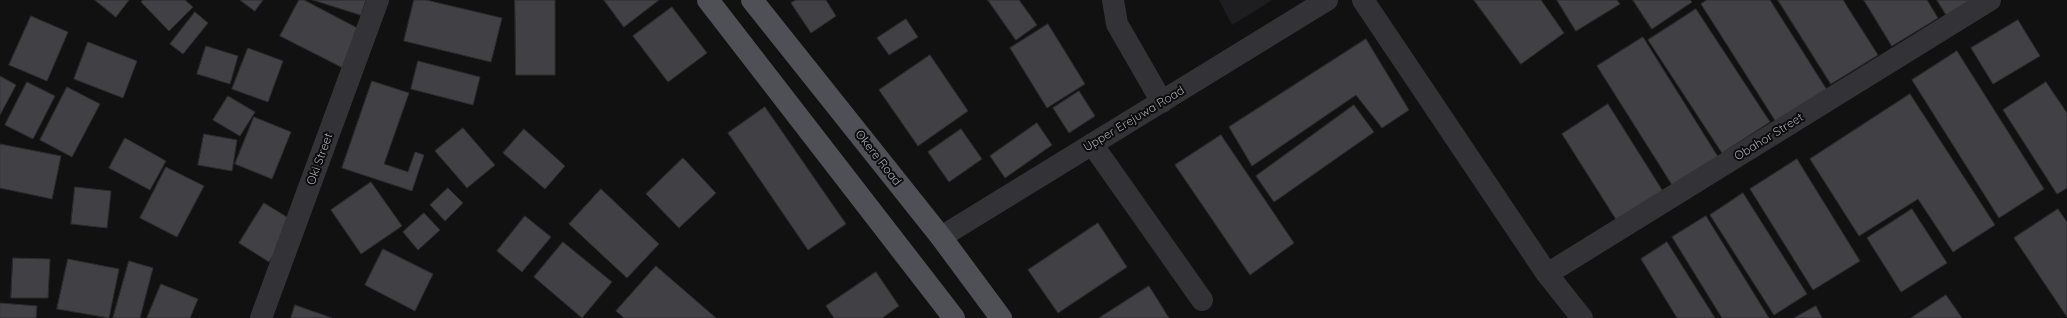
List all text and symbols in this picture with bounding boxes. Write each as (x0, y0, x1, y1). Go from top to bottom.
street label: Upper Erejuwa Road (1081, 83, 1187, 155)
street label: Obahor Street (1732, 110, 1806, 164)
street label: Okere Road (852, 127, 904, 189)
street label: Oki Street (304, 131, 336, 187)

